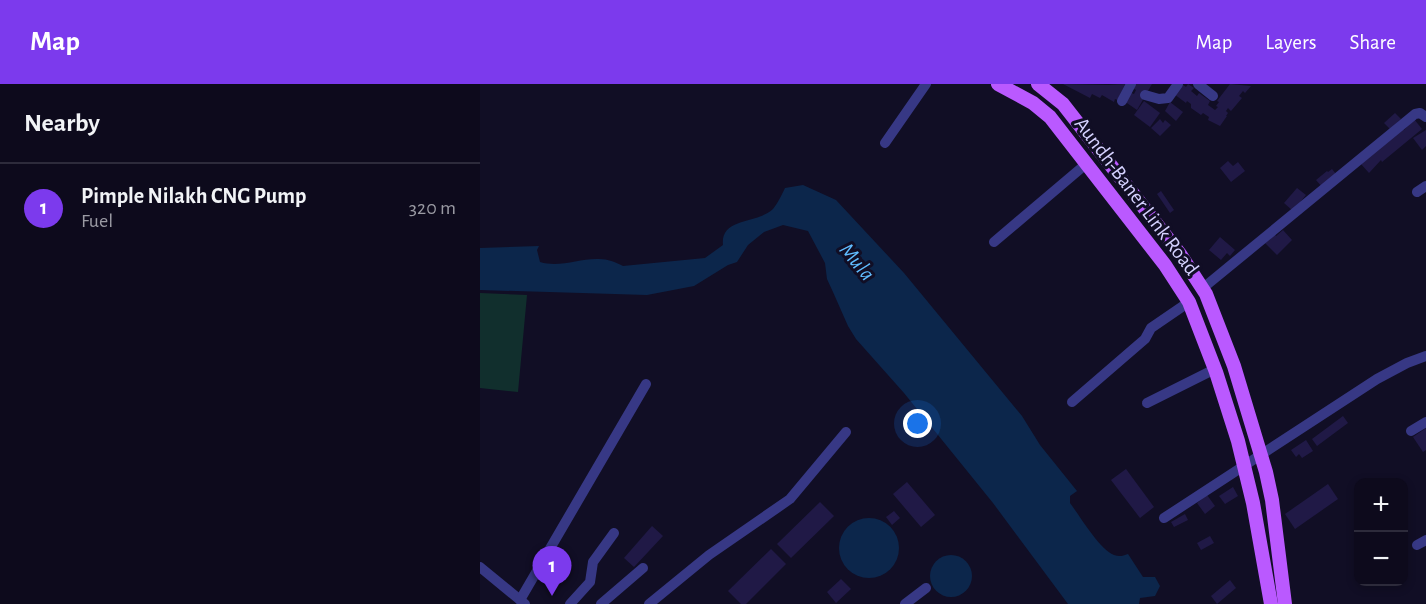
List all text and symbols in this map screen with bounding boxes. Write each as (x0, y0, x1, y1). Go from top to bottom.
text: Map (30, 28, 80, 56)
text: Map (1196, 32, 1232, 53)
text: Layers (1265, 32, 1316, 53)
text: Share (1349, 32, 1396, 53)
text: Nearby (24, 110, 100, 136)
street label: Aundh-Baner Link Road (1071, 113, 1203, 279)
text: Pimple Nilakh CNG Pump (81, 185, 306, 207)
text: 1 (40, 198, 47, 218)
text: 320 m (409, 198, 456, 218)
text: Fuel (81, 211, 113, 231)
water label: Mula (835, 239, 879, 285)
your location (903, 409, 932, 438)
map controls (1354, 478, 1408, 586)
button: + (1354, 478, 1408, 532)
button: − (1354, 532, 1408, 586)
pin: 1 (532, 546, 572, 596)

